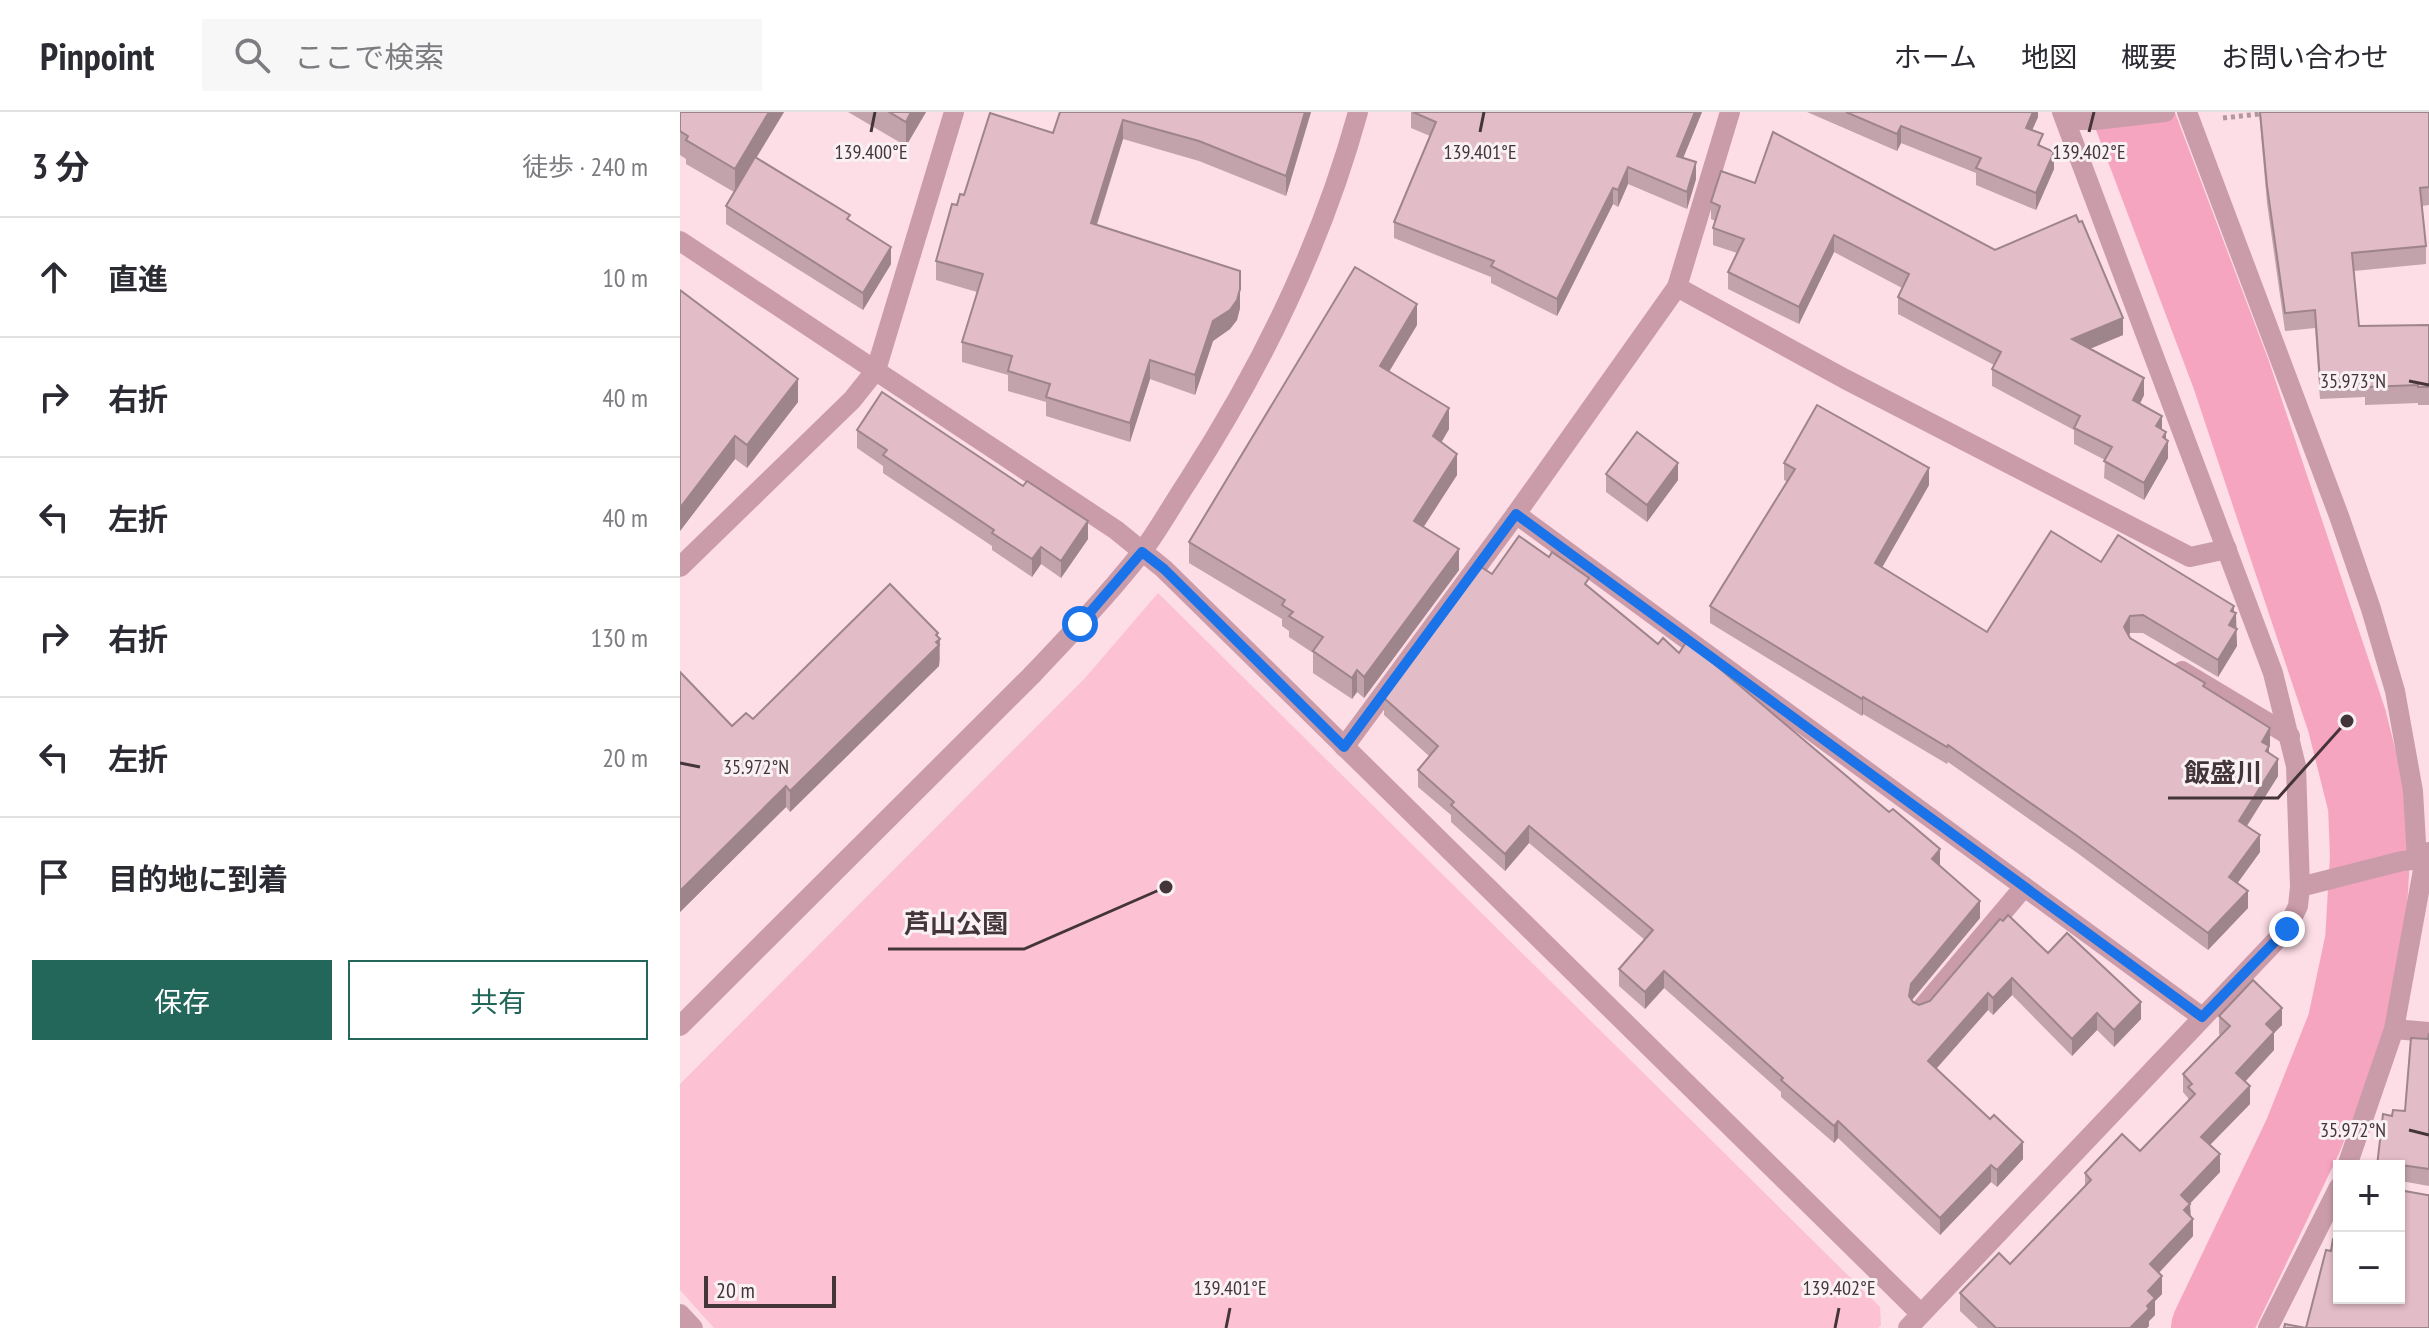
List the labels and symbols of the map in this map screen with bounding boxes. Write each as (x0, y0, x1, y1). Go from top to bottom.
text: 139.400°E (835, 139, 907, 165)
text: 139.401°E (1444, 139, 1516, 165)
text: 139.402°E (2053, 139, 2125, 165)
text: 35.973°N (2320, 368, 2386, 394)
route start (1062, 606, 1098, 642)
callout: 飯盛川 (2168, 748, 2278, 798)
text: 35.972°N (723, 754, 789, 780)
text: 飯盛川 (2184, 756, 2262, 789)
callout: 芦山公園 (888, 899, 1024, 949)
text: 芦山公園 (904, 907, 1008, 940)
route end (2269, 911, 2305, 947)
text: 35.972°N (2320, 1117, 2386, 1143)
scale bar (704, 1272, 836, 1308)
text: 139.401°E (1194, 1275, 1266, 1301)
text: 139.402°E (1803, 1275, 1875, 1301)

